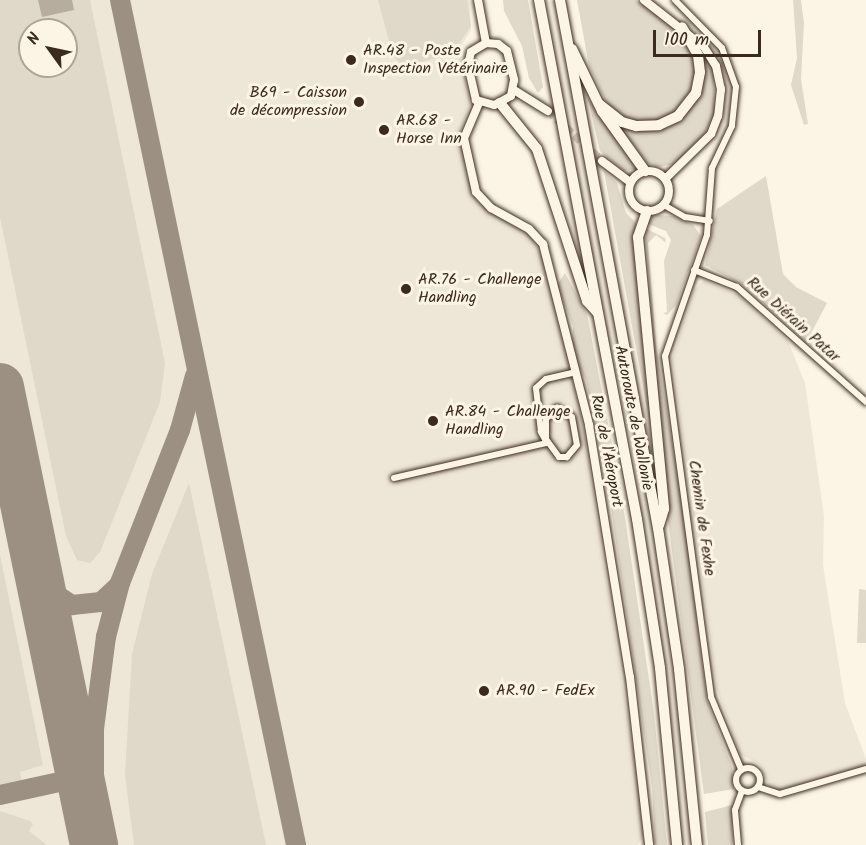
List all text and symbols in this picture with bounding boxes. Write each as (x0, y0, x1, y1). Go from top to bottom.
north arrow (18, 18, 78, 78)
scale bar (656, 18, 764, 56)
text: 100 m (664, 26, 709, 55)
text: N (21, 28, 47, 50)
place label: AR.48 - Poste Inspection Vétérinaire (363, 41, 508, 79)
marker: AR.48 - Poste Inspection Vétérinaire (344, 53, 358, 67)
place label: B69 - Caisson de décompression (230, 83, 347, 121)
marker: B69 - Caisson de décompression (352, 95, 366, 109)
place label: AR.68 - Horse Inn (396, 111, 462, 149)
marker: AR.68 - Horse Inn (377, 123, 391, 137)
place label: AR.76 - Challenge Handling (418, 270, 541, 308)
street label: Rue Diérain Patar (743, 273, 843, 367)
marker: AR.76 - Challenge Handling (399, 282, 413, 296)
street label: Autoroute de Wallonie (610, 344, 656, 492)
street label: Rue de l'Aéroport (586, 393, 626, 509)
place label: AR.84 - Challenge Handling (445, 402, 571, 440)
marker: AR.84 - Challenge Handling (426, 414, 440, 428)
street label: Chemin de Fexhe (683, 459, 719, 577)
place label: AR.90 - FedEx (496, 681, 595, 701)
marker: AR.90 - FedEx (477, 684, 491, 698)

